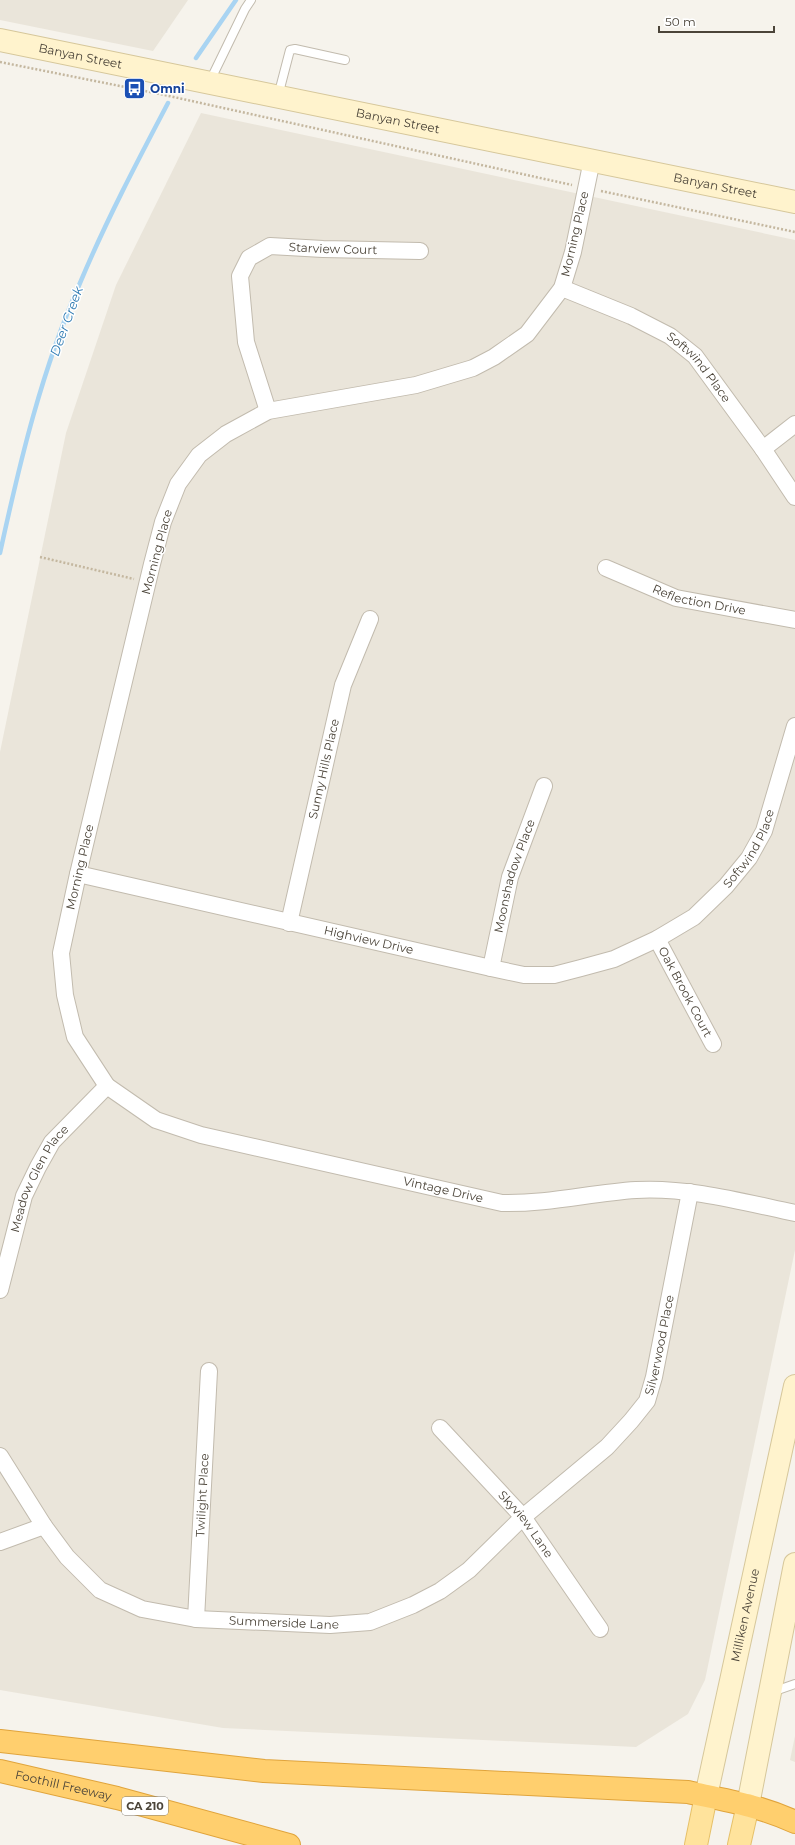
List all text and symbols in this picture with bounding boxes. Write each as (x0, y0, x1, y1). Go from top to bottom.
scale bar (659, 8, 774, 34)
text: 50 m (665, 14, 696, 29)
street label: Banyan Street (37, 40, 124, 72)
bus stop icon: Omni (121, 76, 147, 102)
place label: Omni (150, 81, 185, 96)
street label: Banyan Street (355, 105, 441, 136)
street label: Banyan Street (672, 169, 759, 201)
street label: Morning Place (557, 190, 592, 278)
street label: Starview Court (288, 239, 377, 257)
water label: Deer Creek (46, 283, 86, 358)
street label: Softwind Place (664, 328, 734, 405)
street label: Morning Place (138, 508, 175, 596)
street label: Reflection Drive (650, 581, 747, 618)
street label: Sunny Hills Place (305, 717, 342, 820)
street label: Softwind Place (720, 807, 777, 891)
street label: Moonshadow Place (491, 817, 538, 934)
street label: Morning Place (62, 823, 97, 911)
street label: Highview Drive (322, 922, 415, 957)
street label: Oak Brook Court (655, 944, 716, 1040)
street label: Meadow Glen Place (7, 1122, 71, 1234)
street label: Vintage Drive (402, 1173, 485, 1206)
street label: Silverwood Place (641, 1294, 677, 1397)
street label: Twilight Place (192, 1453, 212, 1537)
street label: Skyview Lane (495, 1487, 557, 1560)
street label: Milliken Avenue (727, 1567, 762, 1663)
street label: Summerside Lane (229, 1612, 339, 1632)
street label: Foothill Freeway (14, 1767, 114, 1804)
road number: CA 210 (122, 1797, 168, 1815)

